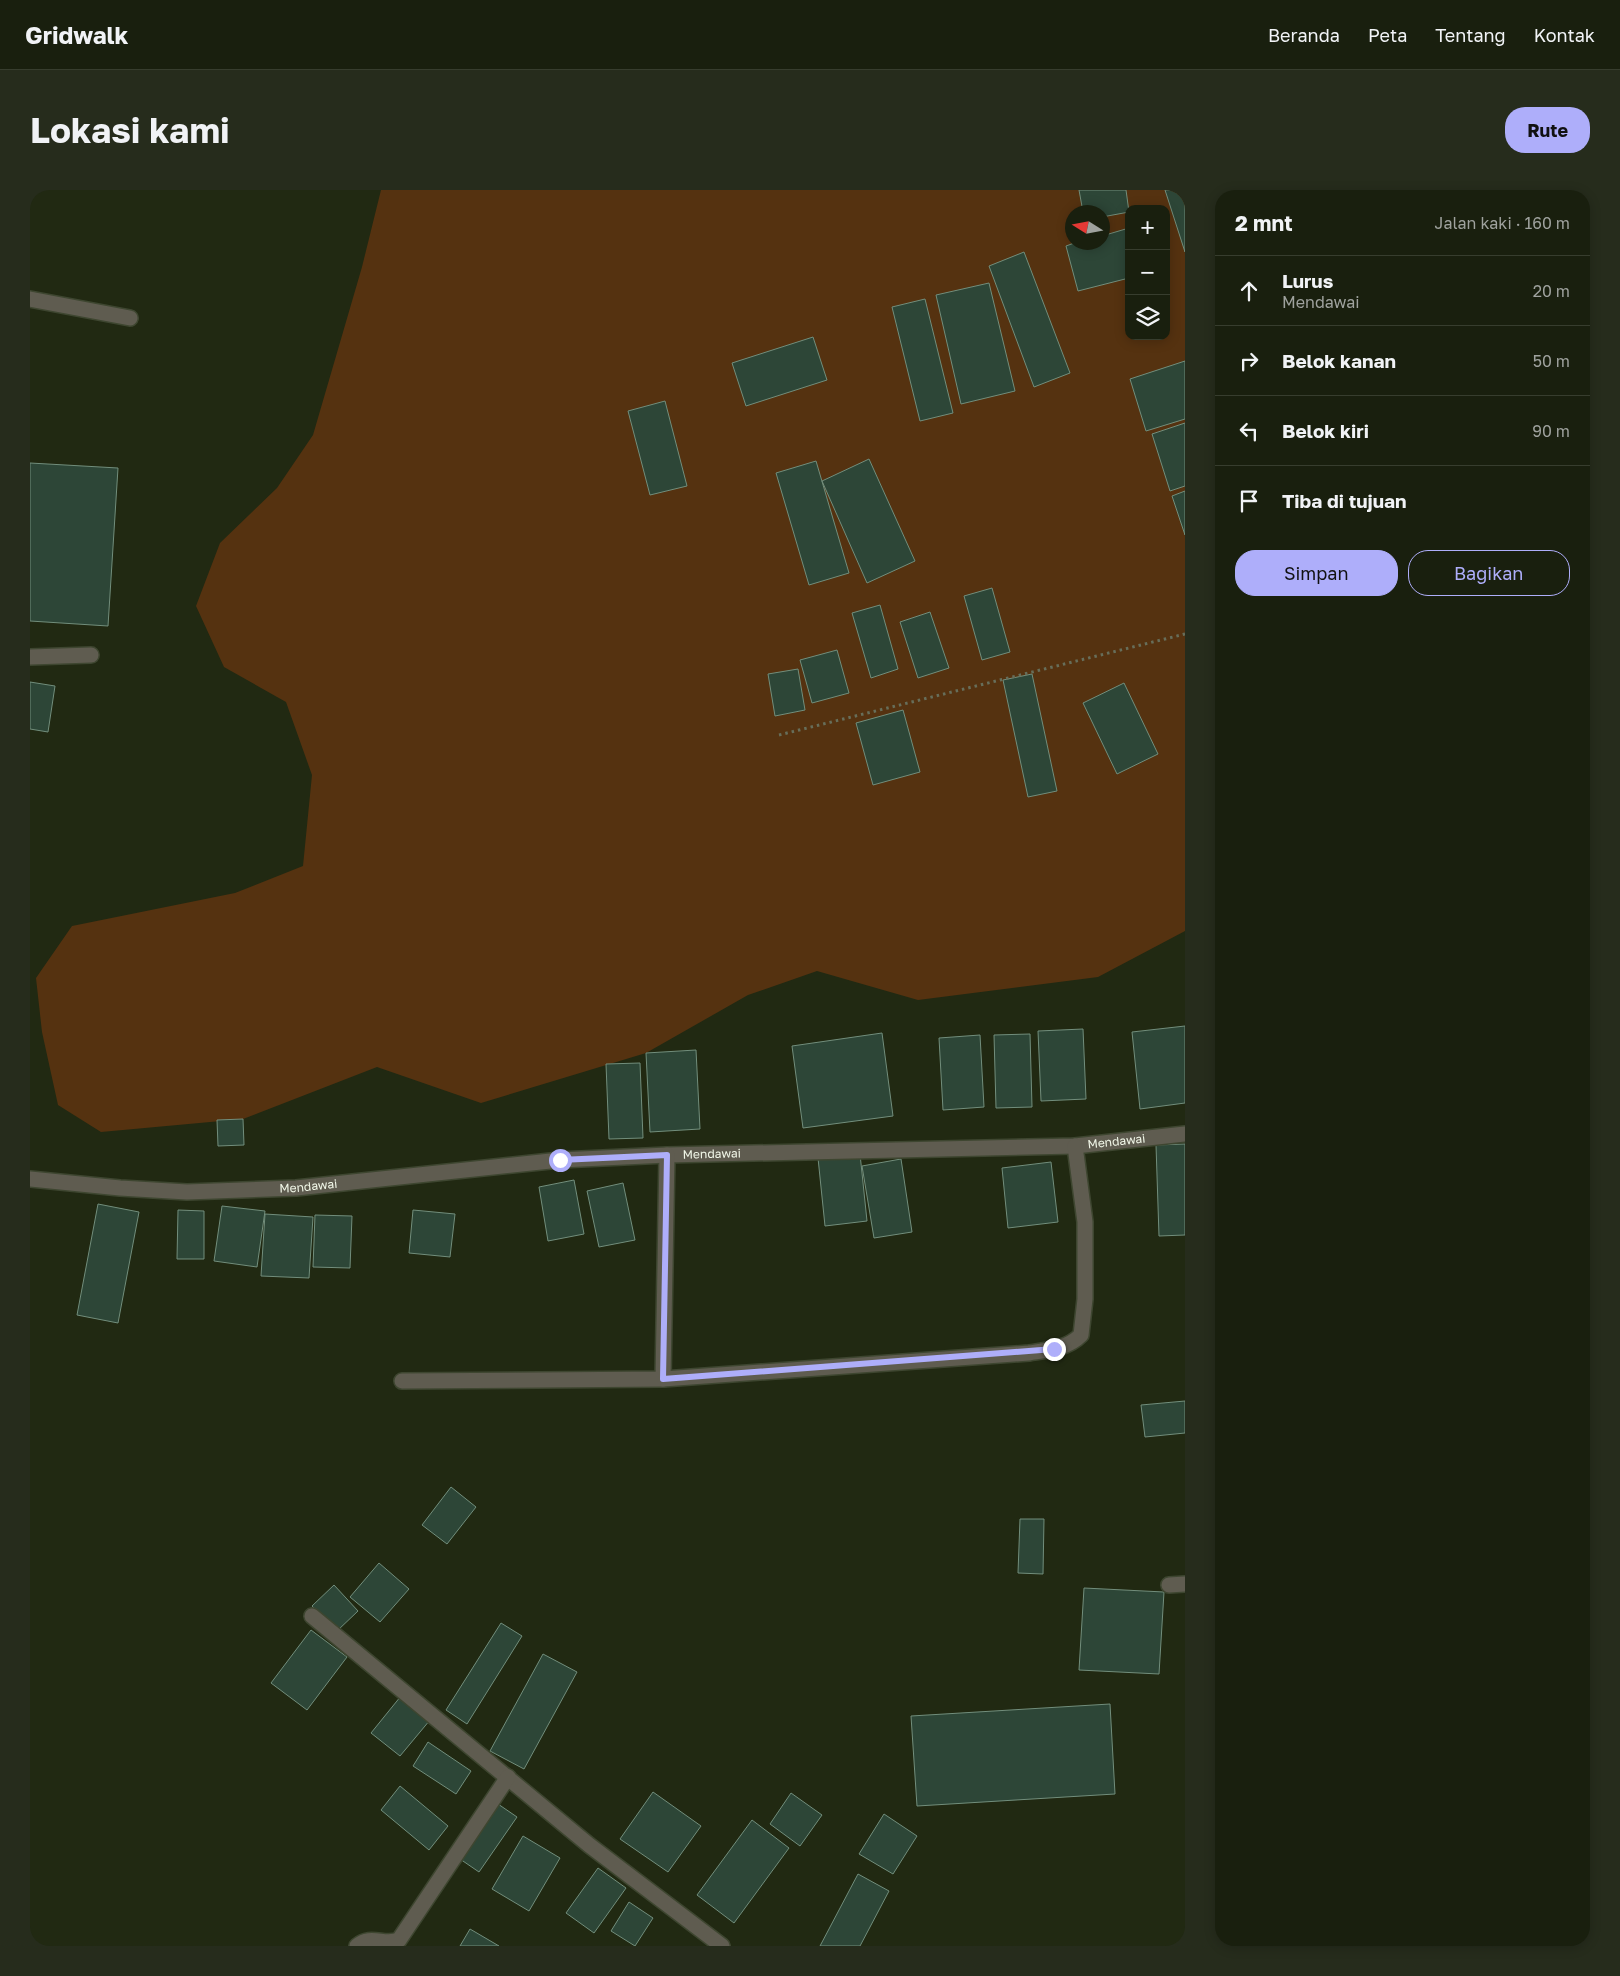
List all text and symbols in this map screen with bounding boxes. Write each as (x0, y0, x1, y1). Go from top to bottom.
text: Gridwalk (25, 20, 129, 49)
text: Beranda (1268, 24, 1340, 46)
text: Peta (1368, 24, 1407, 46)
text: Tentang (1435, 24, 1506, 46)
text: Kontak (1534, 24, 1595, 46)
button: Rute (1505, 107, 1590, 153)
text: Lokasi kami (30, 109, 230, 151)
north arrow (1065, 205, 1110, 250)
map controls (1125, 205, 1170, 340)
button: + (1125, 205, 1170, 250)
text: 2 mnt (1235, 210, 1293, 236)
text: Jalan kaki · 160 m (1435, 213, 1570, 233)
button: − (1125, 250, 1170, 295)
text: Lurus (1282, 269, 1333, 292)
icon: ahead (1235, 277, 1263, 305)
text: 20 m (1533, 281, 1570, 301)
text: Mendawai (1282, 292, 1360, 312)
button: layers (1125, 295, 1170, 340)
icon: right (1235, 347, 1263, 375)
text: Belok kanan (1282, 349, 1396, 372)
text: 50 m (1533, 351, 1570, 371)
icon: left (1235, 417, 1263, 445)
text: Belok kiri (1282, 419, 1369, 442)
text: 90 m (1532, 421, 1570, 441)
icon: arrive (1235, 487, 1263, 515)
text: Tiba di tujuan (1282, 489, 1407, 512)
button: Simpan (1235, 550, 1398, 596)
button: Bagikan (1408, 550, 1570, 596)
street label: Mendawai (1087, 1130, 1146, 1152)
street label: Mendawai (682, 1145, 741, 1162)
route start (549, 1149, 572, 1172)
street label: Mendawai (279, 1176, 338, 1196)
route end (1043, 1338, 1066, 1361)

